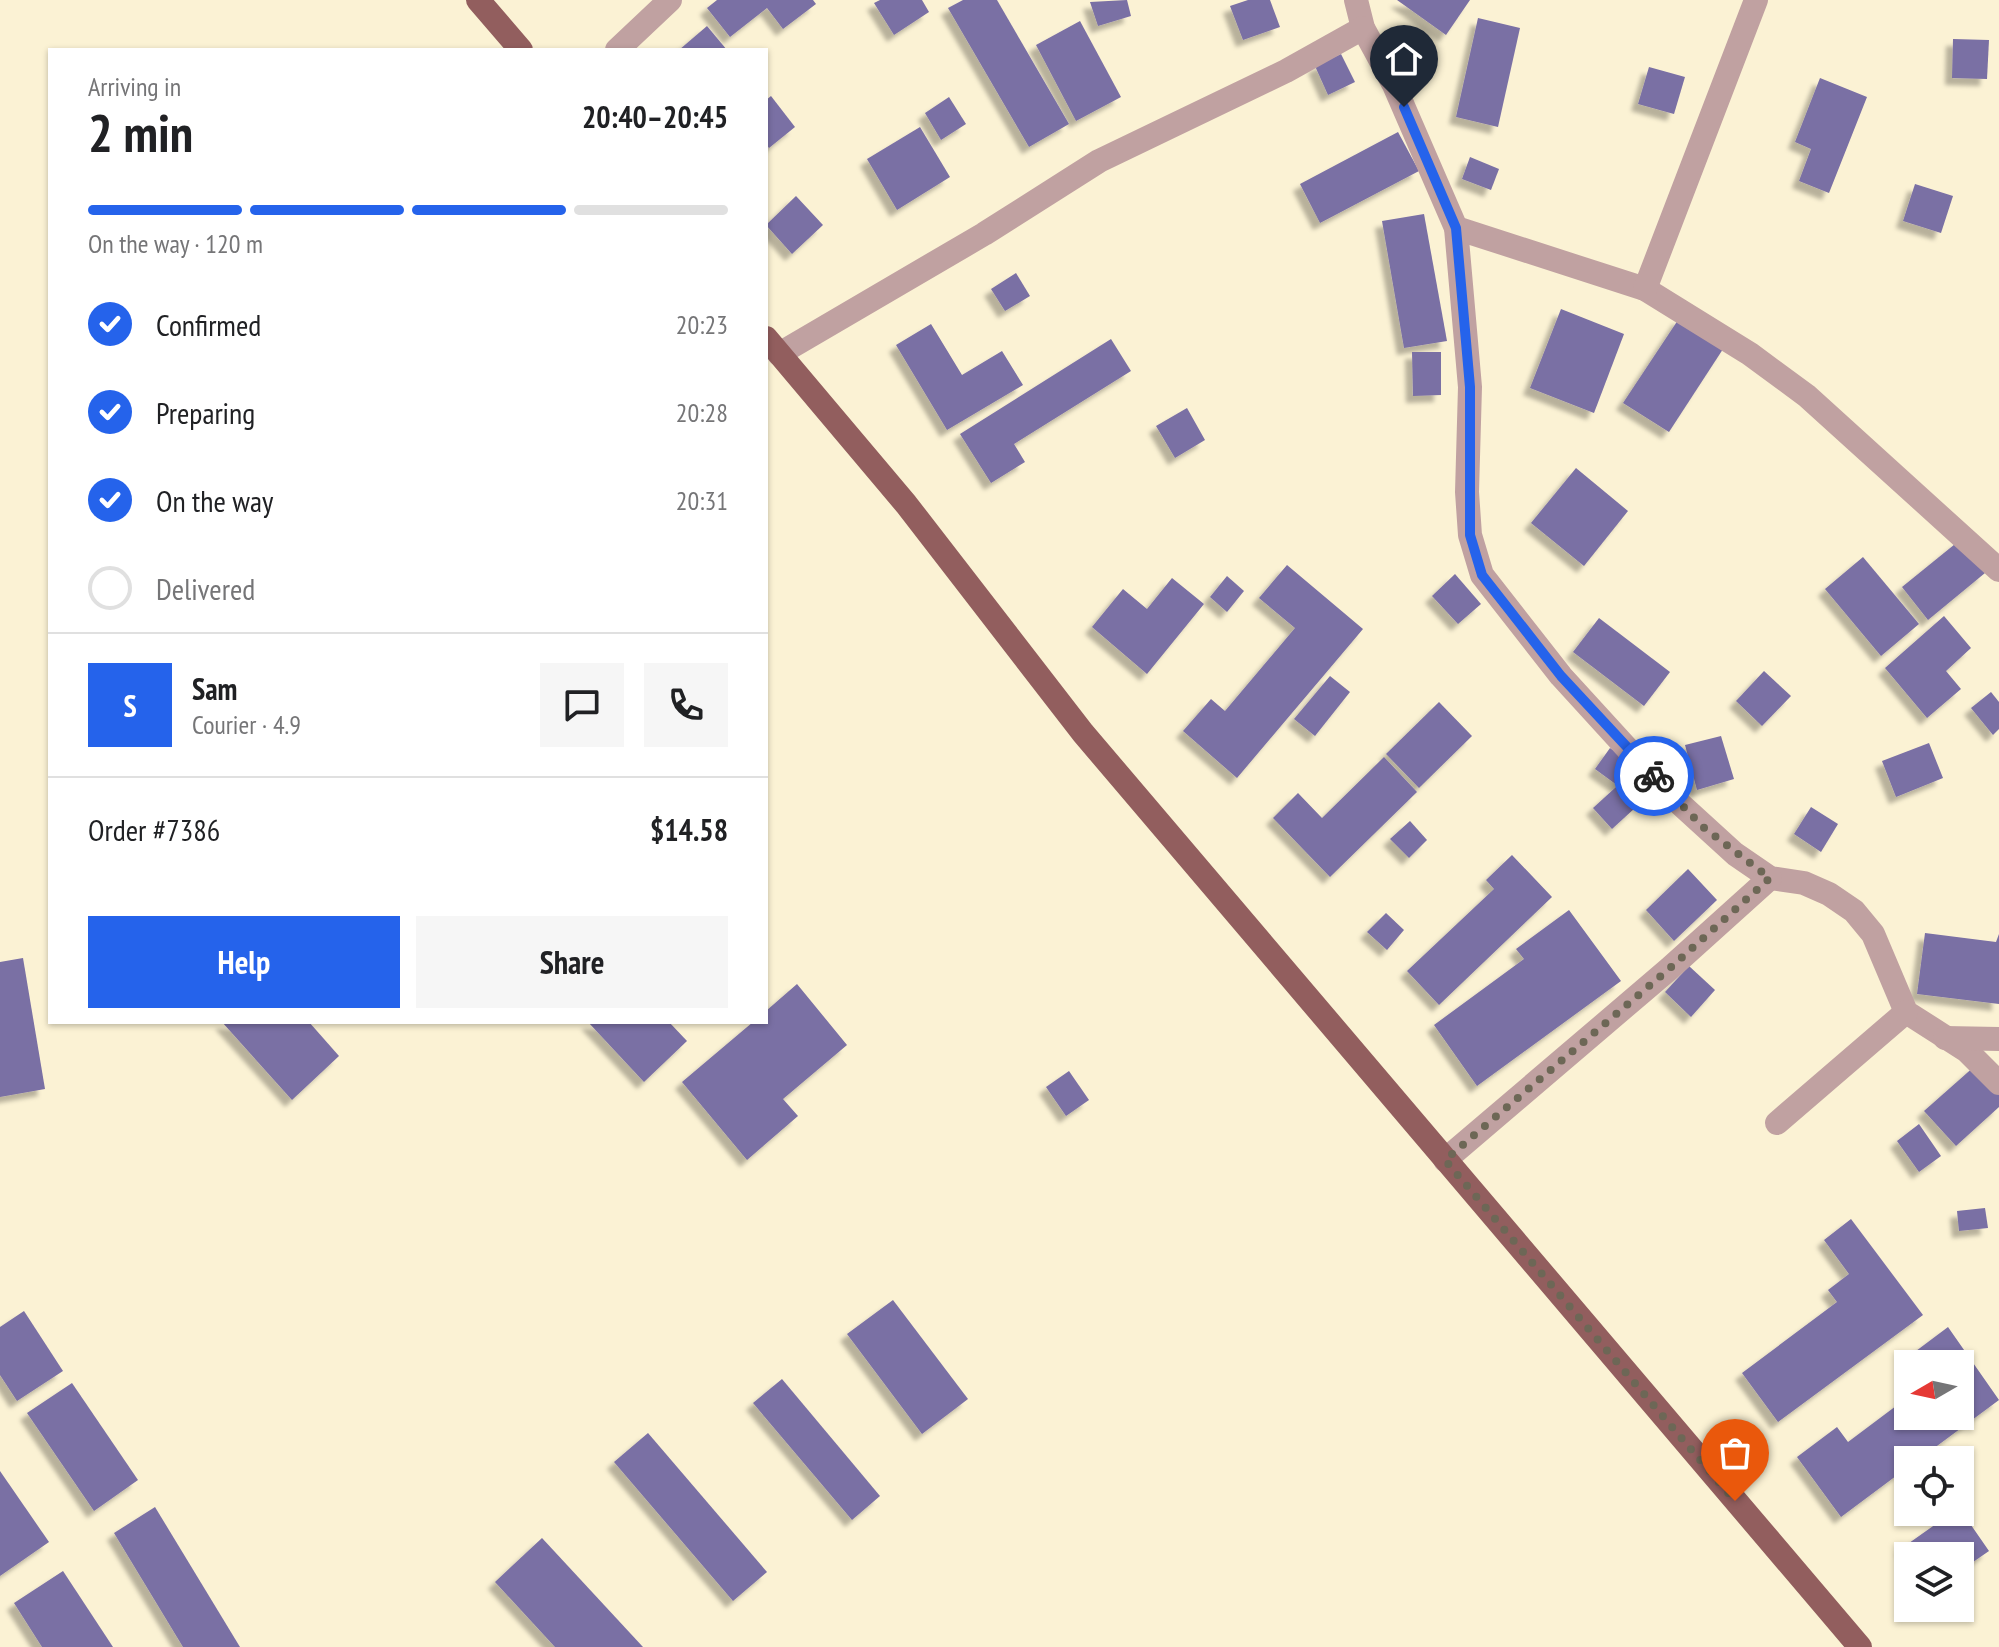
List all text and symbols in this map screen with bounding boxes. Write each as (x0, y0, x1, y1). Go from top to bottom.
pin (1370, 25, 1438, 107)
icon: home (1382, 37, 1426, 81)
text: Arriving in (88, 70, 181, 103)
text: 20:40–20:45 (582, 97, 728, 136)
text: 2 min (88, 99, 193, 166)
text: On the way · 120 m (88, 227, 263, 260)
icon: check (88, 302, 132, 346)
text: Confirmed (156, 305, 261, 344)
text: 20:23 (676, 308, 728, 341)
icon: check (88, 390, 132, 434)
text: Preparing (156, 393, 255, 432)
text: 20:28 (676, 396, 728, 429)
icon: check (88, 478, 132, 522)
text: On the way (156, 481, 273, 520)
text: 20:31 (676, 484, 728, 517)
text: Delivered (156, 569, 255, 608)
button: chat (540, 663, 624, 747)
button: phone (644, 663, 728, 747)
text: Sam (192, 669, 237, 708)
text: S (123, 686, 137, 725)
text: Courier · 4.9 (192, 708, 301, 741)
courier (1614, 736, 1694, 816)
icon: bike (1632, 754, 1676, 798)
text: Order #7386 (88, 810, 220, 849)
text: $14.58 (650, 810, 728, 849)
button: Help (88, 916, 400, 1008)
button: Share (416, 916, 728, 1008)
north arrow (1894, 1350, 1974, 1430)
map controls (1894, 1350, 1974, 1622)
pin (1701, 1419, 1769, 1501)
icon: bag (1713, 1431, 1757, 1475)
button: locate (1894, 1446, 1974, 1526)
button: layers (1894, 1542, 1974, 1622)

